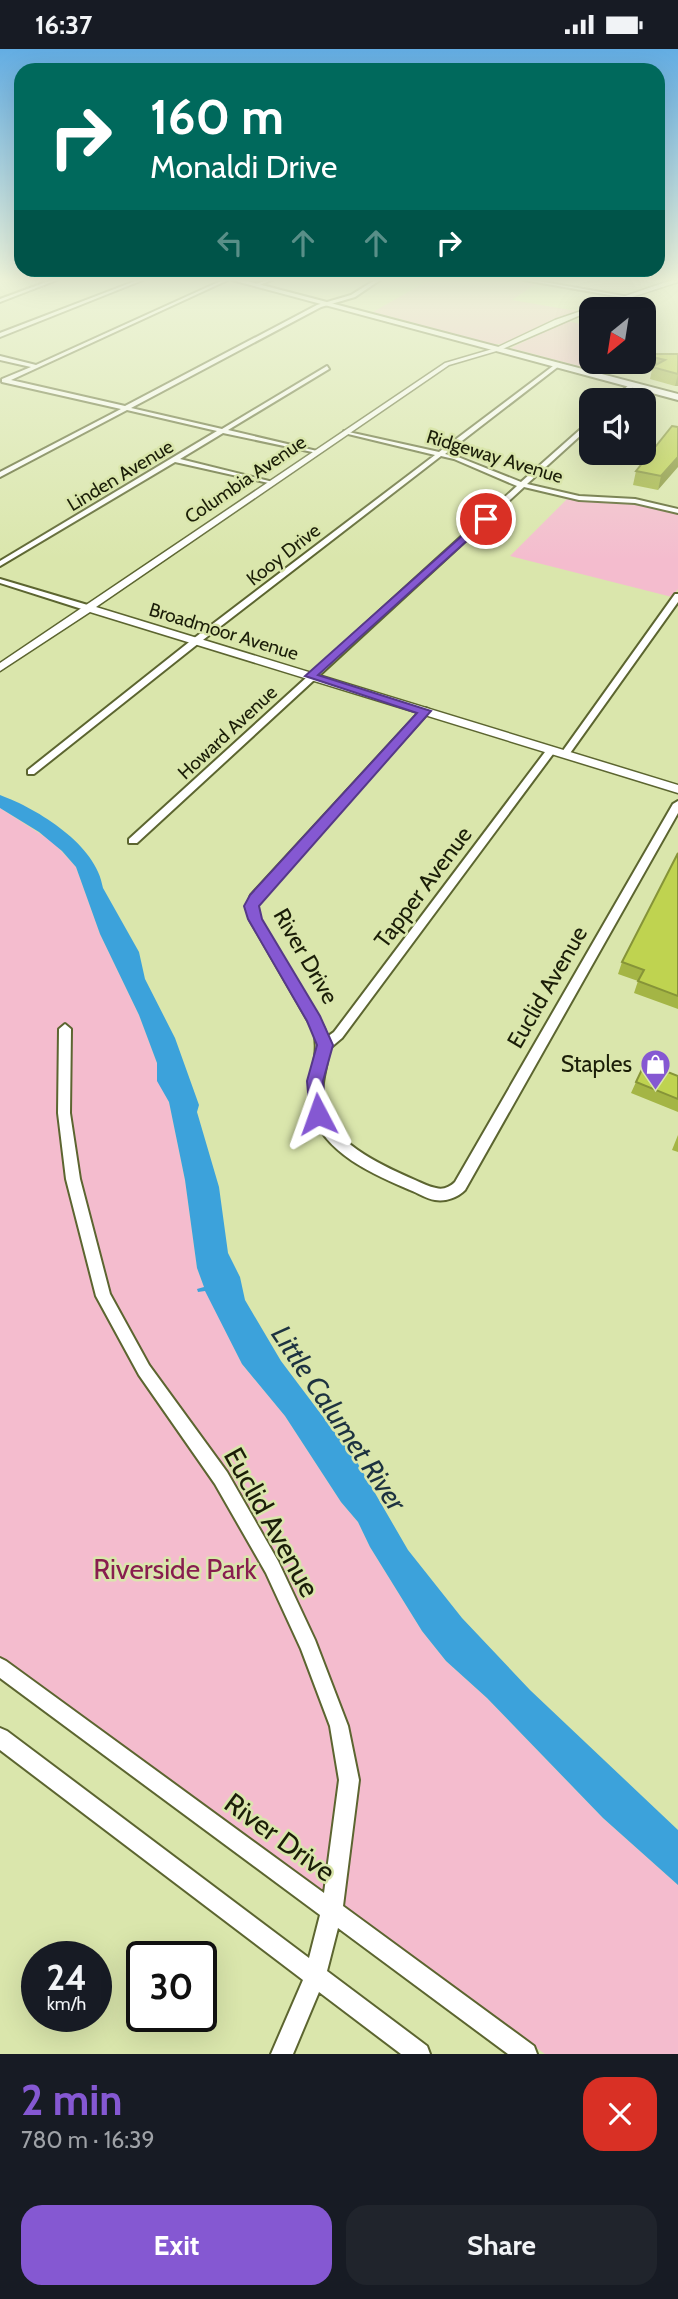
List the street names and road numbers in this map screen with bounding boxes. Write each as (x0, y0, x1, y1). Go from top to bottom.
street label: Ridgeway Avenue (424, 425, 566, 488)
street label: Columbia Avenue (180, 430, 310, 528)
street label: Linden Avenue (63, 435, 178, 516)
street label: Kooy Drive (242, 518, 325, 590)
street label: Broadmoor Avenue (146, 598, 302, 665)
street label: Howard Avenue (173, 680, 282, 784)
street label: Tapper Avenue (368, 821, 478, 953)
street label: River Drive (268, 903, 345, 1009)
street label: Euclid Avenue (501, 921, 593, 1053)
street label: Euclid Avenue (217, 1441, 327, 1603)
street label: River Drive (218, 1785, 342, 1889)

